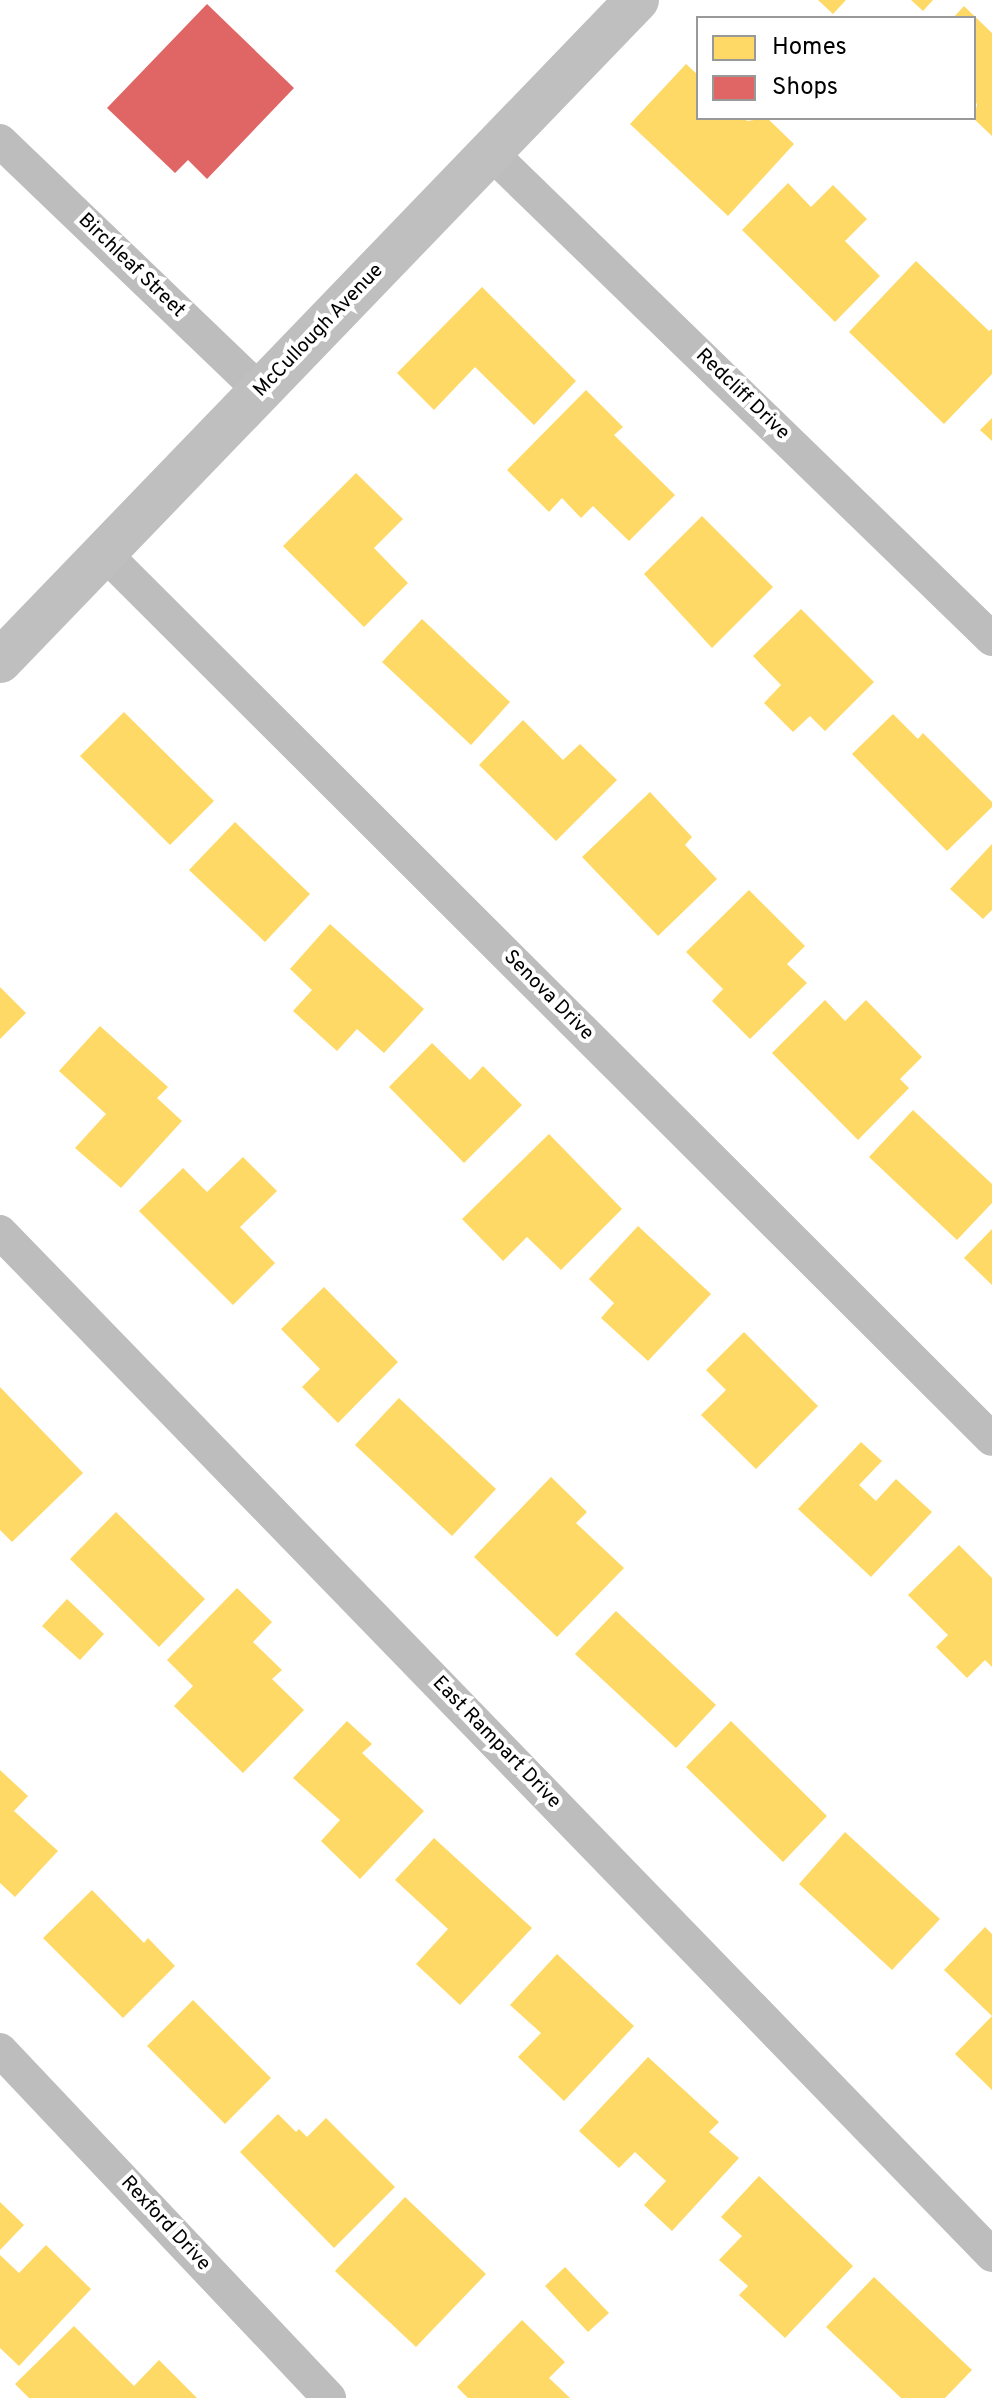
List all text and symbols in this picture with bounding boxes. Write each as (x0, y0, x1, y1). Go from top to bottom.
legend (696, 16, 976, 120)
text: Homes (772, 33, 847, 63)
text: Shops (772, 73, 838, 103)
street label: Birchleaf Street (72, 209, 190, 323)
street label: McCullough Avenue (249, 259, 389, 403)
street label: Redcliff Drive (690, 344, 794, 446)
street label: Senova Drive (498, 946, 598, 1046)
street label: East Rampart Drive (427, 1672, 565, 1814)
street label: Rexford Drive (115, 2172, 215, 2276)

